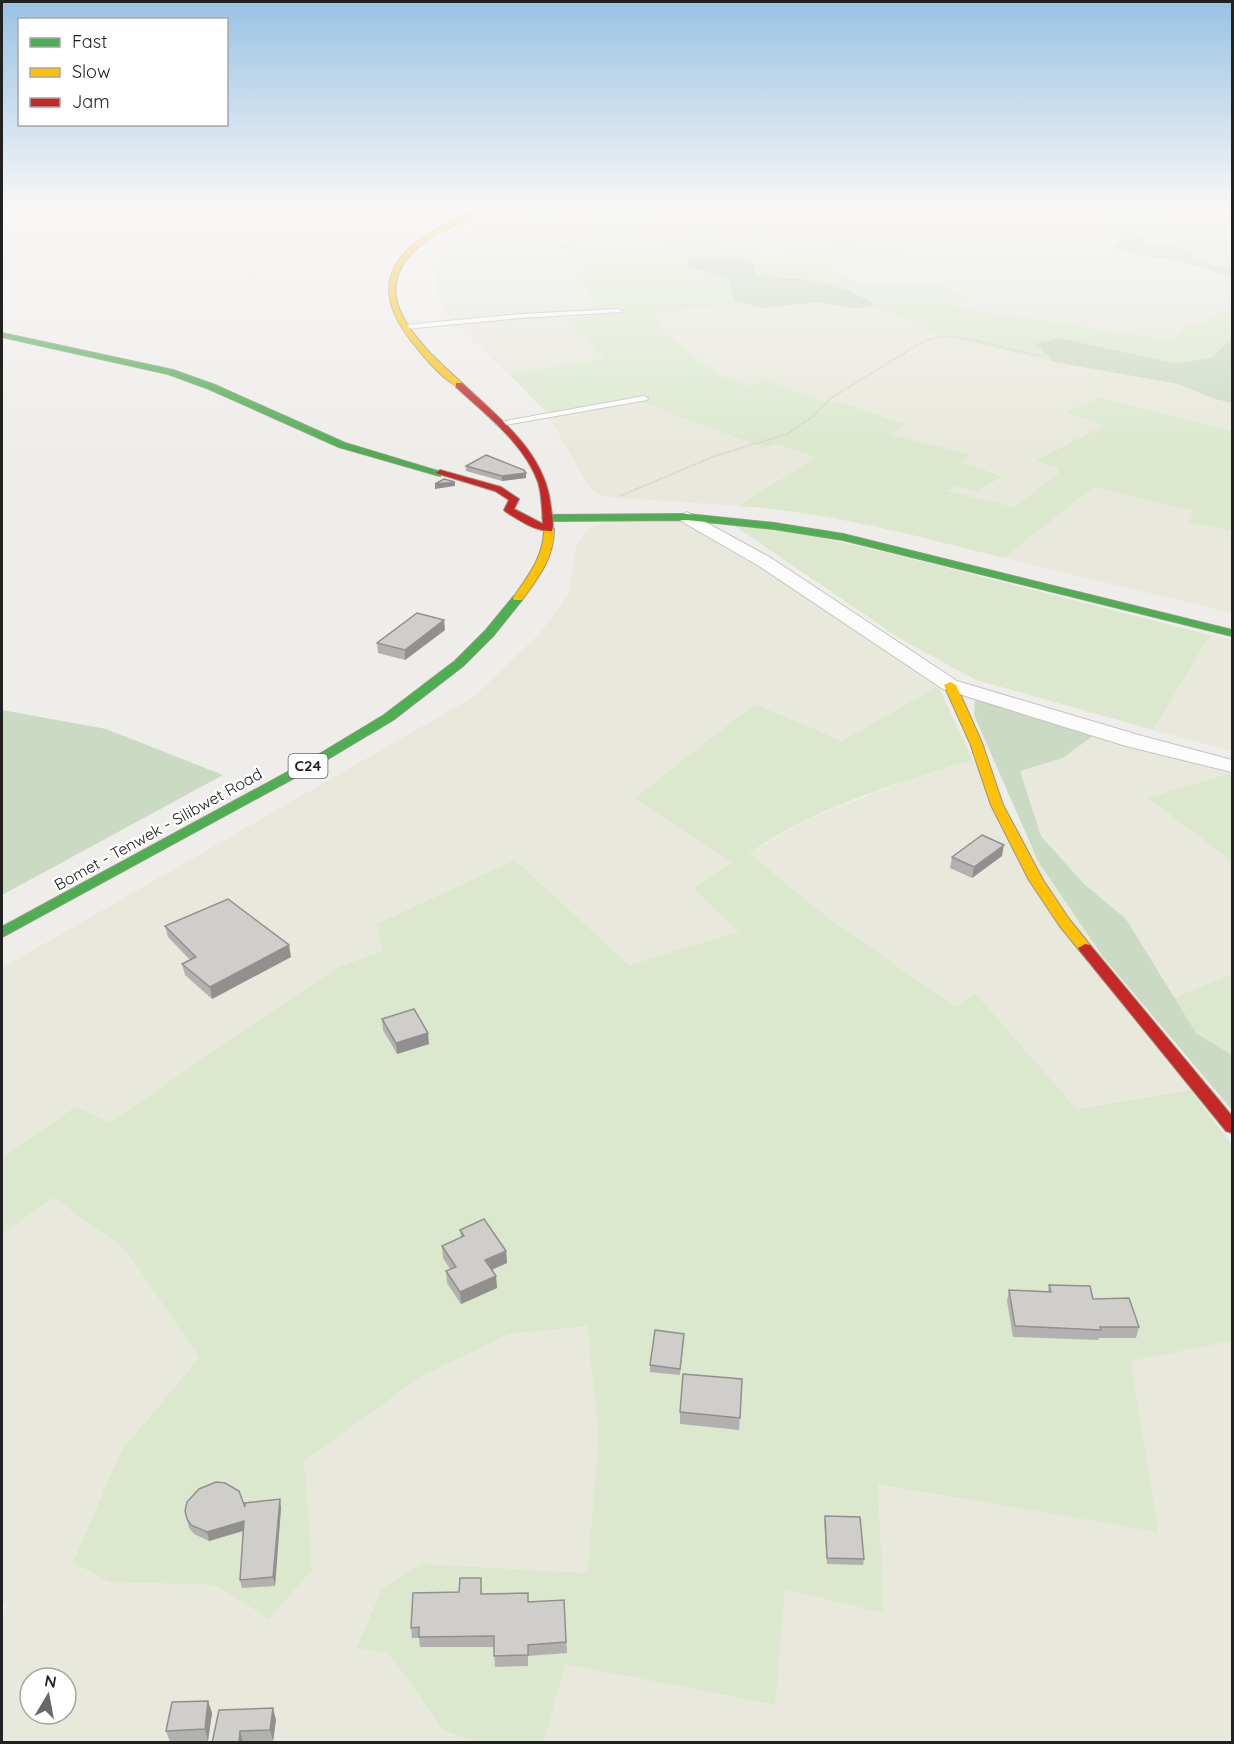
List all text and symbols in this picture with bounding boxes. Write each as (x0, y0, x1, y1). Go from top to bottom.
legend (18, 18, 228, 126)
text: Fast (72, 30, 107, 53)
text: Slow (72, 60, 110, 83)
text: Jam (72, 90, 110, 113)
road number: C24 (288, 754, 328, 778)
street label: Bomet - Tenwek - Silibwet Road (51, 763, 265, 895)
north arrow (18, 1666, 78, 1726)
text: N (43, 1670, 58, 1692)

